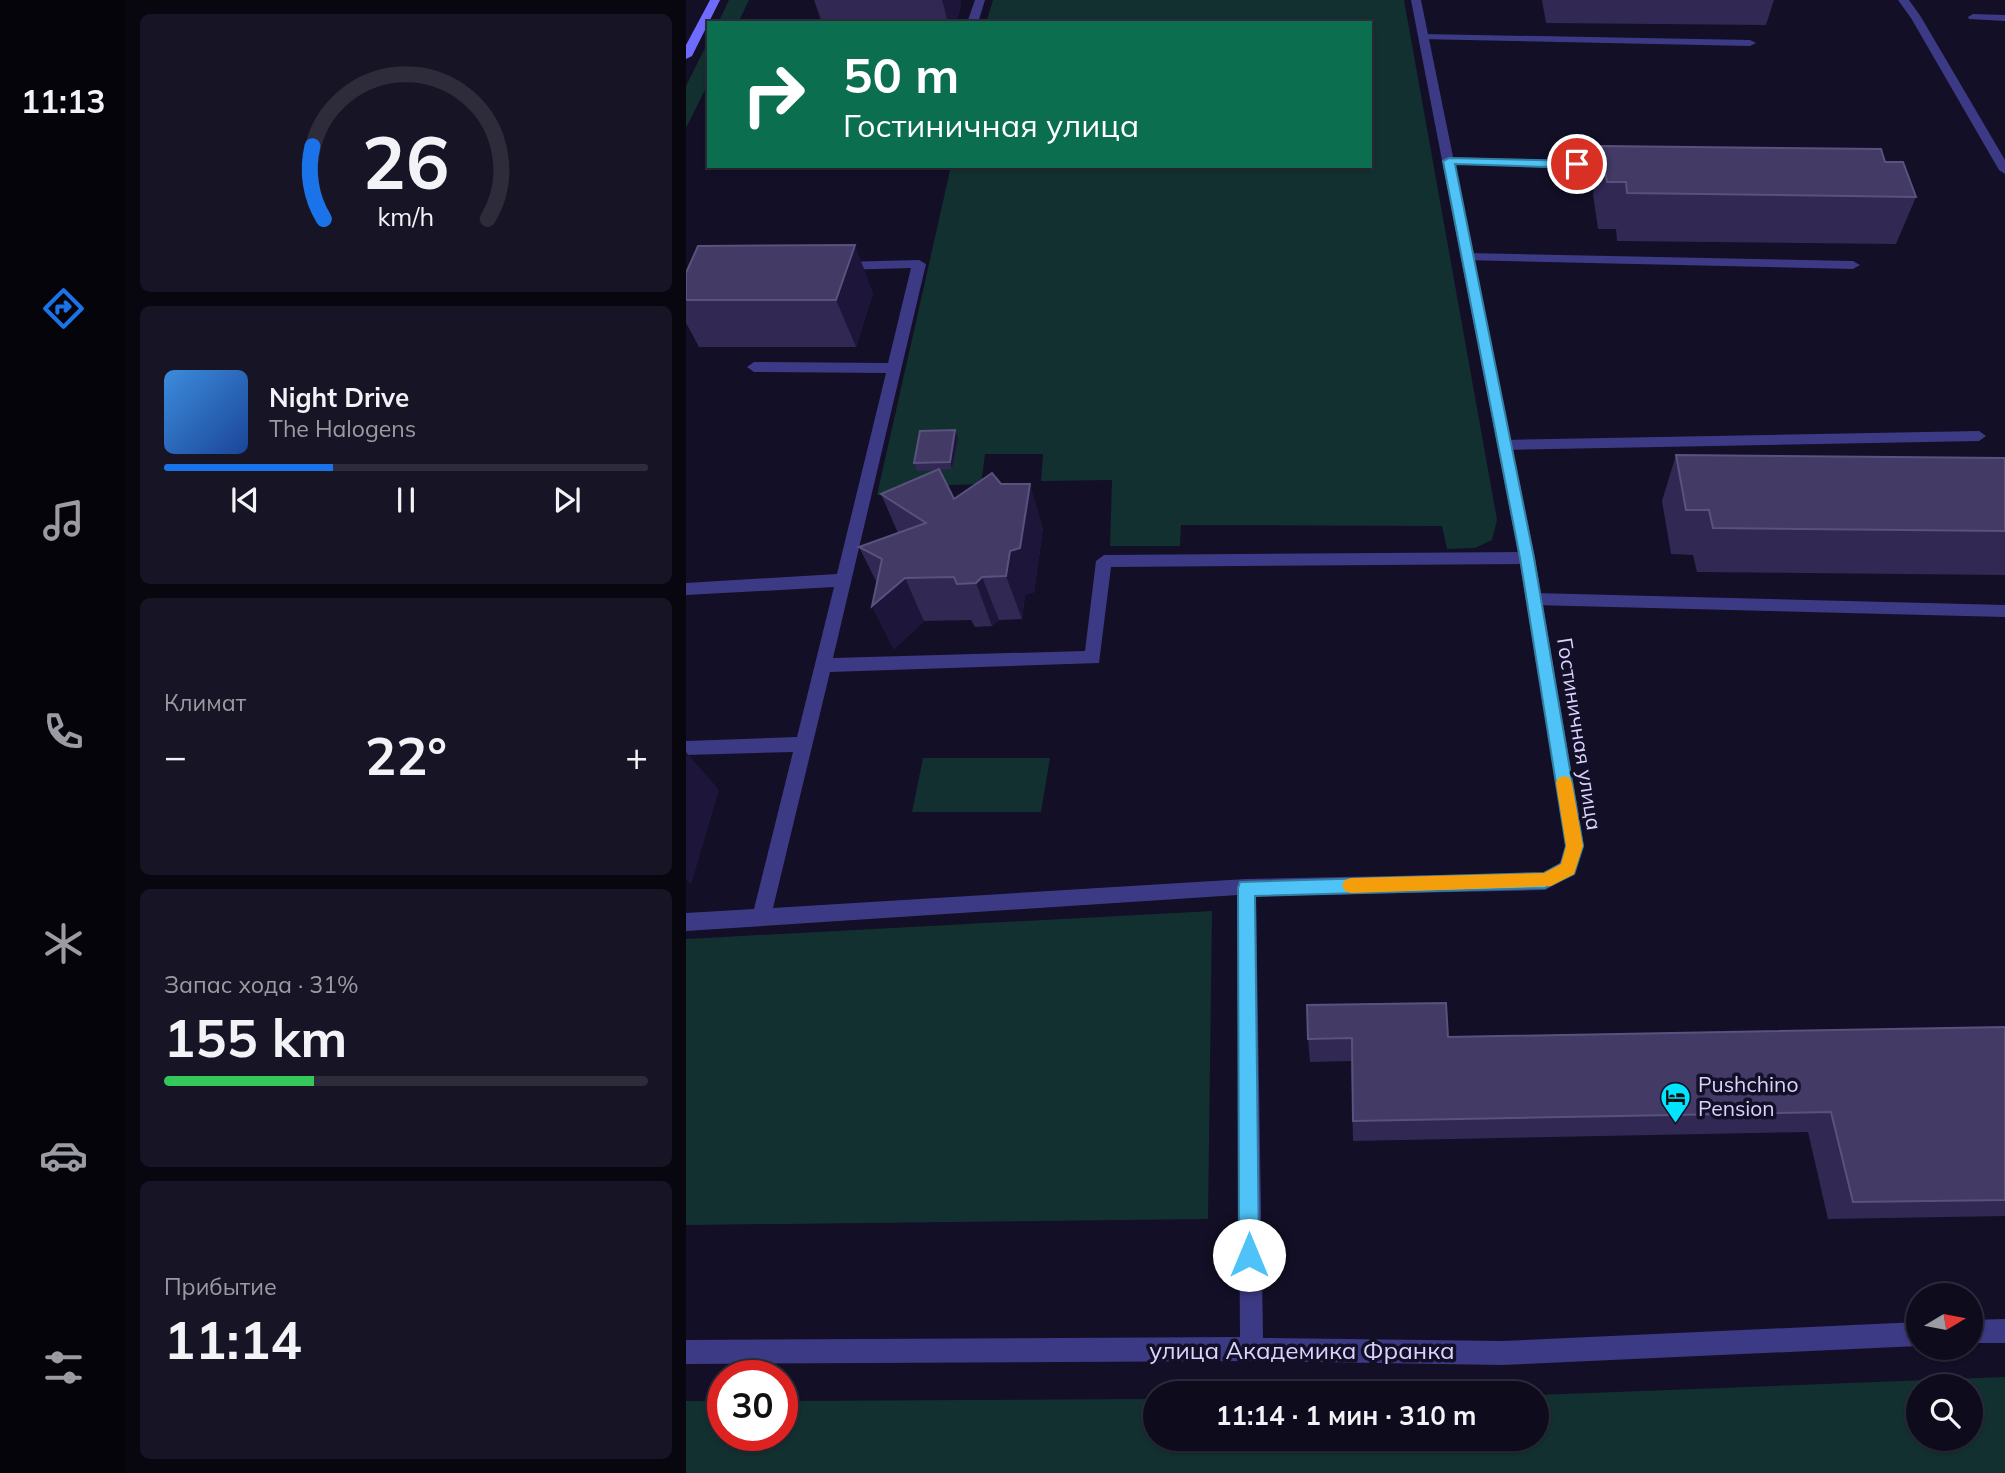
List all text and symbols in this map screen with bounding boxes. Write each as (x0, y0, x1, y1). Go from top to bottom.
text: 50 m (843, 44, 959, 105)
icon: right (728, 49, 819, 140)
text: 11:13 (21, 81, 105, 121)
text: Гостиничная улица (843, 105, 1139, 145)
text: 26 (362, 116, 450, 207)
pin (1547, 134, 1607, 194)
icon: arrive (1558, 145, 1596, 183)
text: km/h (378, 201, 434, 232)
icon: directions (39, 284, 88, 333)
text: Night Drive (269, 381, 409, 414)
text: The Halogens (269, 414, 416, 443)
icon: previous (226, 481, 264, 519)
icon: pause (387, 481, 425, 519)
icon: next (548, 481, 586, 519)
icon: music (39, 496, 88, 545)
street label: Гостиничная улица (1552, 636, 1608, 832)
text: Климат (164, 688, 246, 717)
icon: phone (39, 707, 88, 756)
text: 22° (365, 723, 447, 788)
text: − (164, 732, 187, 780)
text: + (625, 732, 648, 780)
icon: climate (39, 919, 88, 968)
text: Запас хода · 31% (164, 970, 359, 999)
text: 155 km (164, 1005, 347, 1070)
place label: Pushchino Pension (1698, 1071, 1798, 1121)
hotel icon: Pushchino Pension (1658, 1080, 1692, 1124)
icon: car (39, 1131, 88, 1180)
position arrow (1212, 1218, 1286, 1292)
text: Прибытие (164, 1272, 277, 1301)
north arrow (1906, 1283, 1983, 1360)
map controls (1906, 1283, 1983, 1451)
text: 11:14 (164, 1307, 302, 1372)
street label: улица Академика Франка (1149, 1335, 1455, 1365)
icon: filters (39, 1343, 88, 1392)
speed limit sign: 30 (707, 1360, 798, 1451)
button: search (1906, 1374, 1983, 1451)
text: 11:14 · 1 мин · 310 m (1216, 1399, 1476, 1432)

